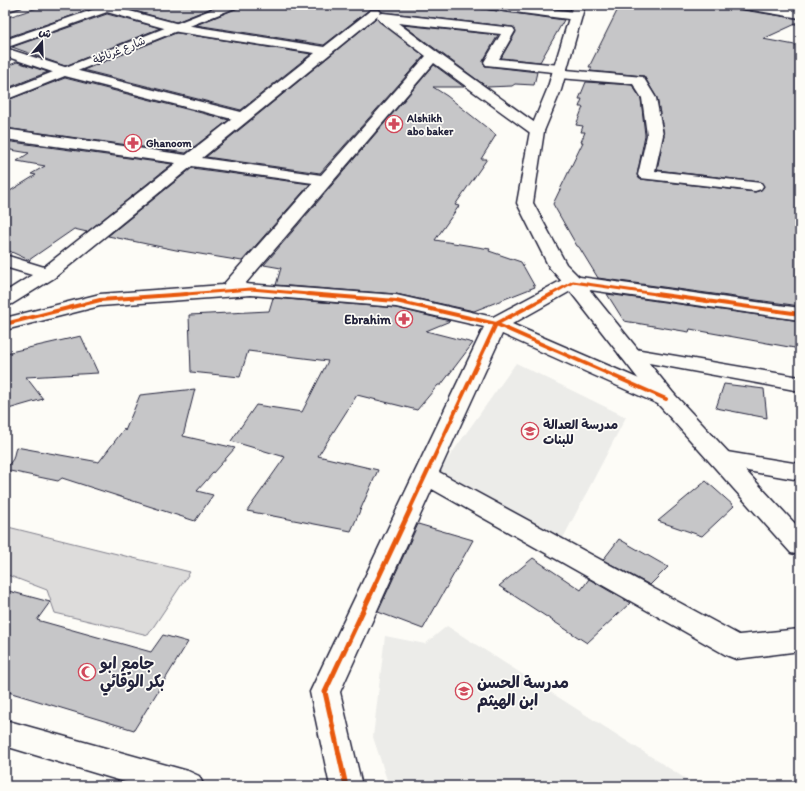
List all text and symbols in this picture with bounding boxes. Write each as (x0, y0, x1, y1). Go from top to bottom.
north arrow (22, 22, 62, 62)
text: ش (37, 25, 53, 41)
street label: شارع غرناطة (91, 34, 148, 69)
place label: Alshikh abo baker (406, 112, 454, 138)
pharmacy icon: Alshikh abo baker (384, 114, 404, 134)
pharmacy icon: Ghanoom (123, 133, 143, 153)
place label: Ghanoom (146, 137, 192, 150)
pharmacy icon: Ebrahim (394, 309, 414, 329)
place label: Ebrahim (344, 312, 391, 327)
place label: مدرسة العدالة للبنات (543, 417, 619, 448)
school or university icon: مدرسة العدالة للبنات (520, 421, 540, 441)
place label: جامع ابو بكر الوقائي (99, 654, 165, 696)
mosque icon: جامع ابو بكر الوقائي (77, 662, 97, 682)
place label: مدرسة الحسن ابن الهيثم (477, 673, 569, 713)
school or university icon: مدرسة الحسن ابن الهيثم (454, 681, 474, 701)

